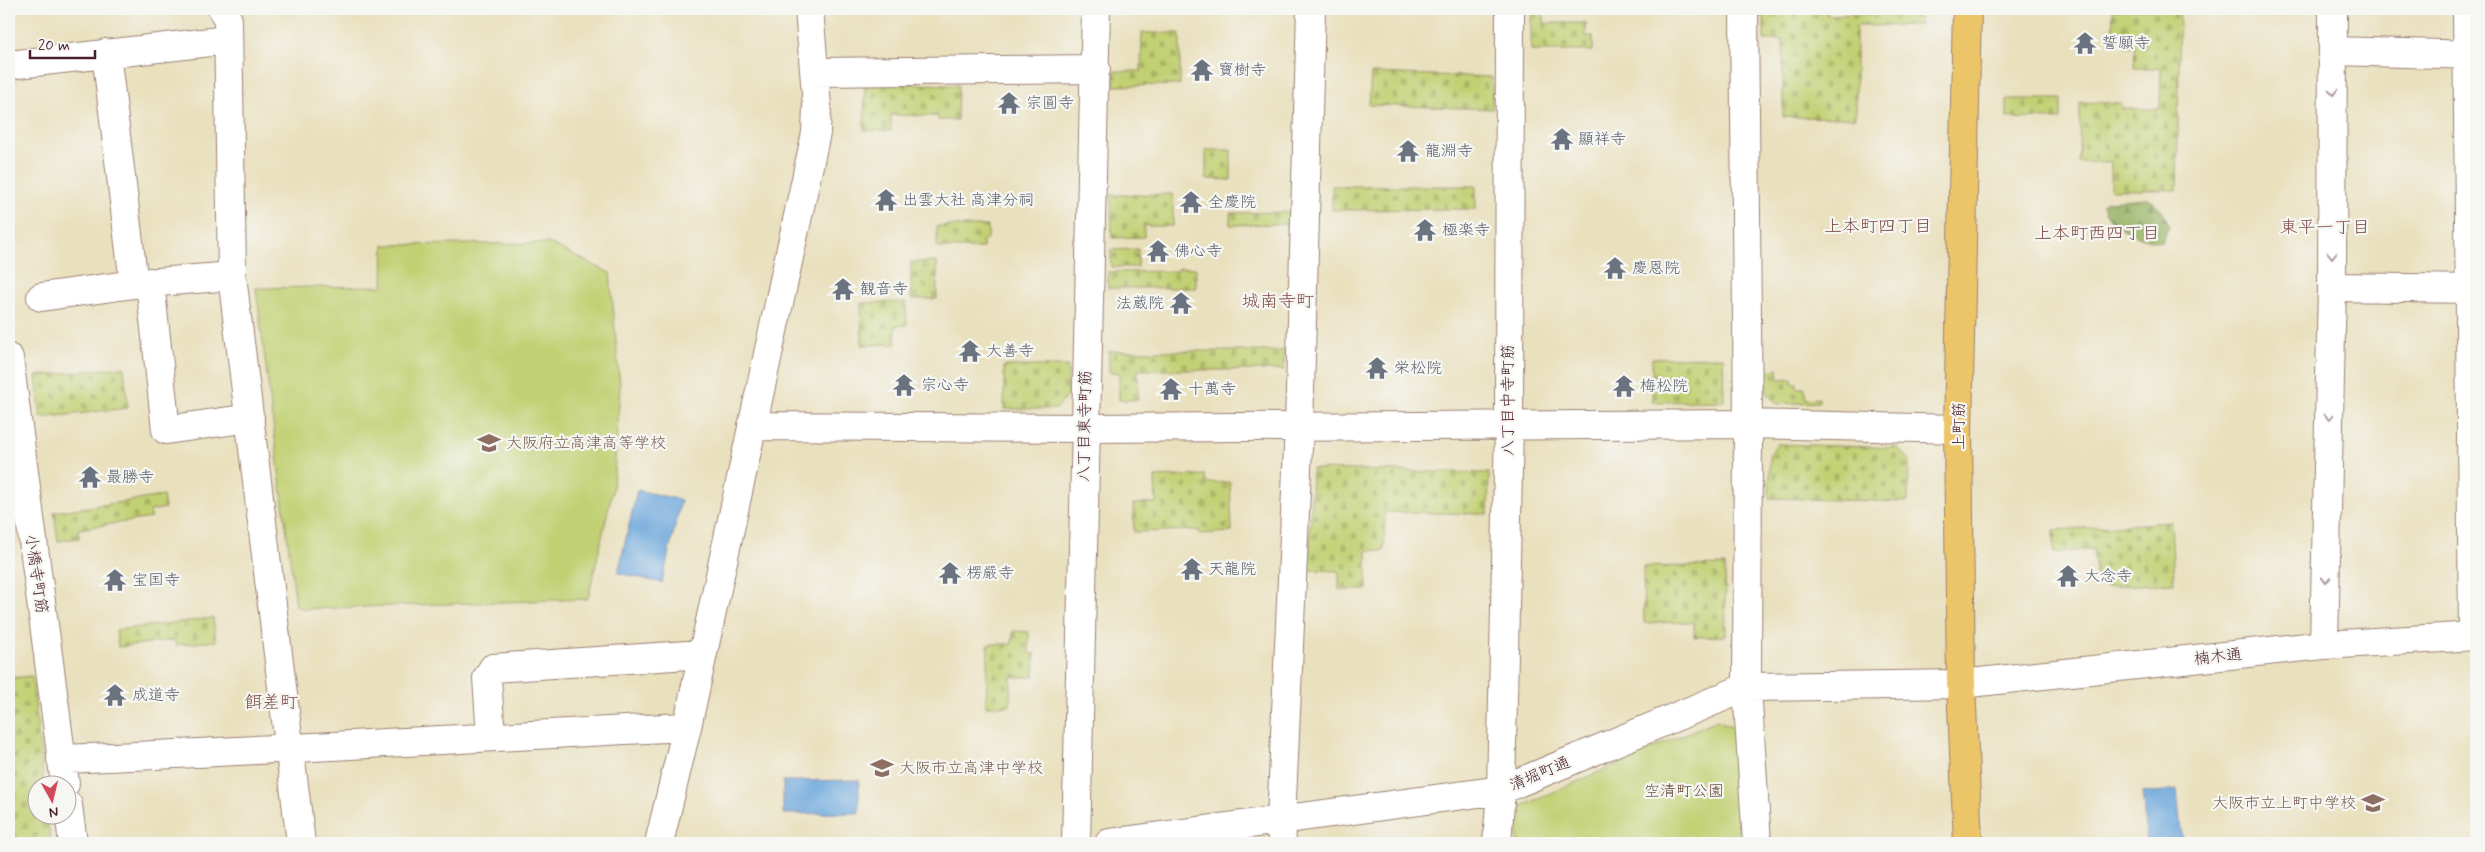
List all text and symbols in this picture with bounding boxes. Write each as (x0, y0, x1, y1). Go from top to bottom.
scale bar (30, 28, 95, 60)
temple icon: 誓願寺 (2072, 30, 2098, 56)
place label: 誓願寺 (2102, 33, 2150, 54)
text: 20 m (38, 36, 70, 56)
temple icon: 寶樹寺 (1189, 57, 1215, 83)
place label: 寶樹寺 (1218, 60, 1266, 81)
one-way arrow (2328, 89, 2338, 97)
temple icon: 宗圓寺 (996, 90, 1022, 116)
place label: 宗圓寺 (1026, 93, 1074, 114)
temple icon: 顯祥寺 (1549, 126, 1575, 152)
place label: 顯祥寺 (1578, 129, 1626, 150)
temple icon: 龍淵寺 (1395, 138, 1421, 164)
place label: 龍淵寺 (1425, 141, 1473, 162)
temple icon: 出雲大社 高津分祠 (873, 187, 899, 213)
temple icon: 全慶院 (1178, 189, 1204, 215)
place label: 出雲大社 高津分祠 (902, 190, 1034, 211)
place label: 全慶院 (1208, 192, 1256, 213)
district label: 上本町四丁目 (1824, 215, 1932, 239)
district label: 東平一丁目 (2280, 216, 2370, 240)
temple icon: 極楽寺 (1412, 217, 1438, 243)
place label: 極楽寺 (1442, 220, 1490, 241)
district label: 上本町西四丁目 (2034, 222, 2160, 246)
temple icon: 佛心寺 (1145, 238, 1171, 264)
place label: 佛心寺 (1174, 241, 1222, 262)
one-way arrow (2327, 252, 2337, 259)
temple icon: 慶恩院 (1602, 255, 1628, 281)
place label: 慶恩院 (1632, 258, 1680, 279)
temple icon: 観音寺 (830, 276, 856, 302)
place label: 観音寺 (860, 279, 908, 300)
temple icon: 法蔵院 (1168, 290, 1194, 316)
district label: 城南寺町 (1242, 290, 1314, 314)
place label: 法蔵院 (1116, 293, 1164, 314)
temple icon: 大善寺 (957, 338, 983, 364)
place label: 大善寺 (986, 341, 1034, 362)
street label: 八丁目中寺町筋 (1498, 344, 1519, 456)
temple icon: 栄松院 (1364, 355, 1390, 381)
place label: 栄松院 (1394, 358, 1442, 379)
street label: 八丁目東寺町筋 (1074, 370, 1096, 482)
temple icon: 宗心寺 (891, 372, 917, 398)
temple icon: 梅松院 (1611, 373, 1637, 399)
place label: 宗心寺 (921, 375, 969, 396)
temple icon: 十萬寺 (1158, 376, 1184, 402)
place label: 梅松院 (1640, 376, 1688, 397)
place label: 十萬寺 (1188, 379, 1236, 400)
street label: 上町筋 (1949, 402, 1970, 450)
one-way arrow (2324, 414, 2334, 422)
school or university icon: 大阪府立高津高等学校 (476, 430, 502, 456)
place label: 大阪府立高津高等学校 (506, 433, 666, 454)
temple icon: 最勝寺 (77, 464, 103, 490)
place label: 最勝寺 (106, 467, 154, 488)
street label: 小橋寺町筋 (20, 533, 52, 615)
temple icon: 天龍院 (1179, 556, 1205, 582)
place label: 天龍院 (1208, 559, 1256, 580)
temple icon: 楞嚴寺 (937, 560, 963, 586)
place label: 楞嚴寺 (966, 563, 1014, 584)
temple icon: 大念寺 (2055, 563, 2081, 589)
place label: 大念寺 (2084, 566, 2132, 587)
temple icon: 宝国寺 (102, 567, 128, 593)
place label: 宝国寺 (132, 570, 180, 591)
one-way arrow (2320, 576, 2331, 584)
street label: 楠木通 (2193, 644, 2243, 670)
temple icon: 成道寺 (102, 682, 128, 708)
place label: 成道寺 (132, 685, 180, 706)
district label: 餌差町 (244, 691, 298, 715)
street label: 清堀町通 (1506, 752, 1574, 796)
school or university icon: 大阪市立高津中学校 (869, 755, 895, 781)
place label: 大阪市立高津中学校 (899, 758, 1043, 779)
north arrow (28, 774, 78, 824)
park label: 空清町公園 (1644, 781, 1724, 802)
school or university icon: 大阪市立上町中学校 (2360, 790, 2386, 816)
place label: 大阪市立上町中学校 (2212, 793, 2356, 814)
text: N (48, 802, 60, 821)

